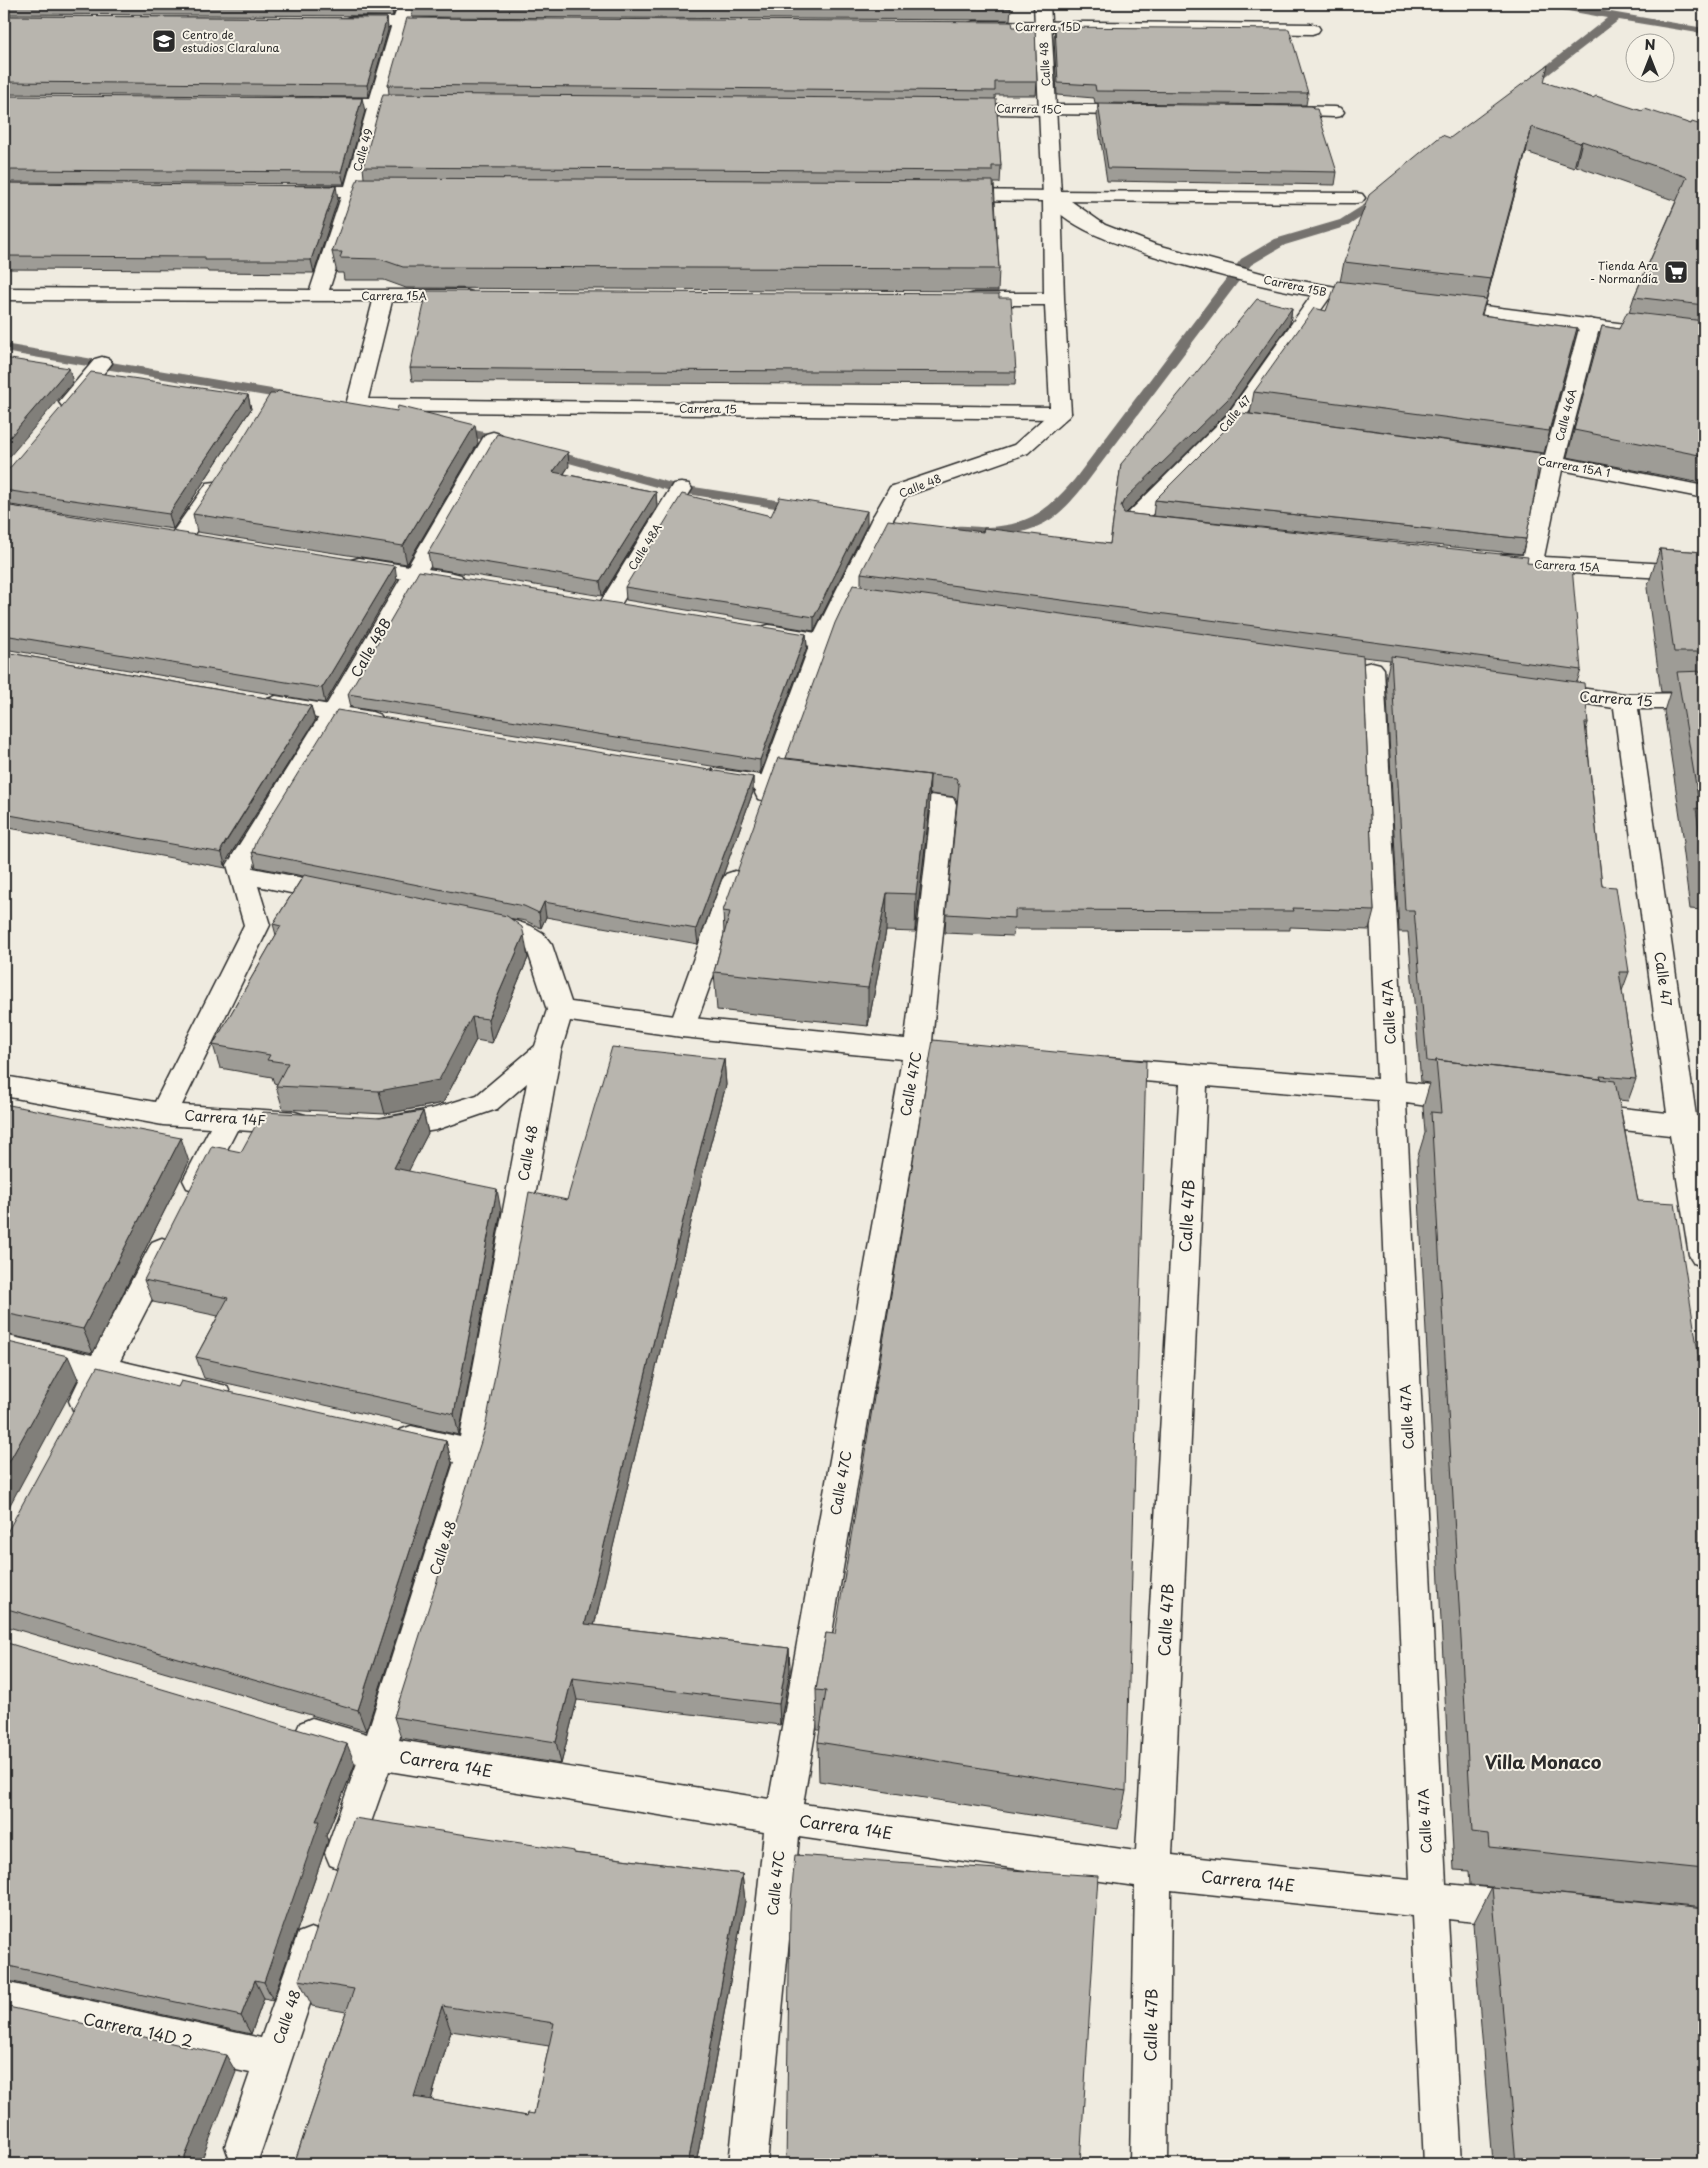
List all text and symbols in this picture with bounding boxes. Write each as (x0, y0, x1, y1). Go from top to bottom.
street label: Carrera 15D (1015, 18, 1081, 35)
place label: Centro de estudios Claraluna (182, 26, 280, 56)
school or university icon: Centro de estudios Claraluna (151, 28, 177, 54)
north arrow (1626, 32, 1676, 82)
text: N (1644, 34, 1656, 55)
street label: Calle 48 (1035, 41, 1054, 87)
street label: Carrera 15C (996, 99, 1062, 118)
street label: Calle 49 (348, 126, 377, 173)
place label: Tienda Ara - Normandía (1590, 257, 1658, 287)
supermarket icon: Tienda Ara - Normandía (1663, 259, 1689, 285)
street label: Carrera 15B (1262, 271, 1328, 301)
street label: Carrera 15A (361, 287, 427, 304)
street label: Calle 46A (1550, 387, 1581, 443)
street label: Calle 47 (1214, 391, 1255, 436)
street label: Carrera 15 (679, 399, 737, 418)
street label: Carrera 15A 1 (1537, 452, 1612, 481)
street label: Calle 48 (896, 469, 944, 502)
street label: Calle 48A (624, 520, 666, 573)
street label: Carrera 15A (1534, 555, 1600, 576)
street label: Calle 48B (345, 614, 396, 681)
street label: Carrera 15 (1579, 685, 1654, 712)
street label: Calle 47 (1649, 950, 1678, 1008)
street label: Calle 47A (1376, 978, 1401, 1045)
street label: Calle 47C (894, 1050, 927, 1118)
street label: Carrera 14F (184, 1104, 267, 1131)
street label: Calle 48 (512, 1123, 543, 1183)
street label: Calle 47B (1172, 1179, 1200, 1253)
street label: Calle 47A (1394, 1383, 1419, 1450)
street label: Calle 47C (824, 1449, 857, 1517)
street label: Calle 48 (424, 1518, 461, 1578)
street label: Calle 47B (1151, 1583, 1179, 1657)
street label: Carrera 14E (398, 1744, 495, 1782)
district label: Villa Monaco (1485, 1748, 1602, 1775)
street label: Calle 47A (1412, 1787, 1437, 1854)
street label: Carrera 14E (798, 1808, 894, 1844)
street label: Calle 47C (762, 1849, 789, 1917)
street label: Carrera 14E (1200, 1863, 1296, 1897)
street label: Calle 48 (267, 1987, 306, 2047)
street label: Calle 47B (1137, 1988, 1163, 2062)
street label: Carrera 14D 2 (81, 2006, 195, 2052)

